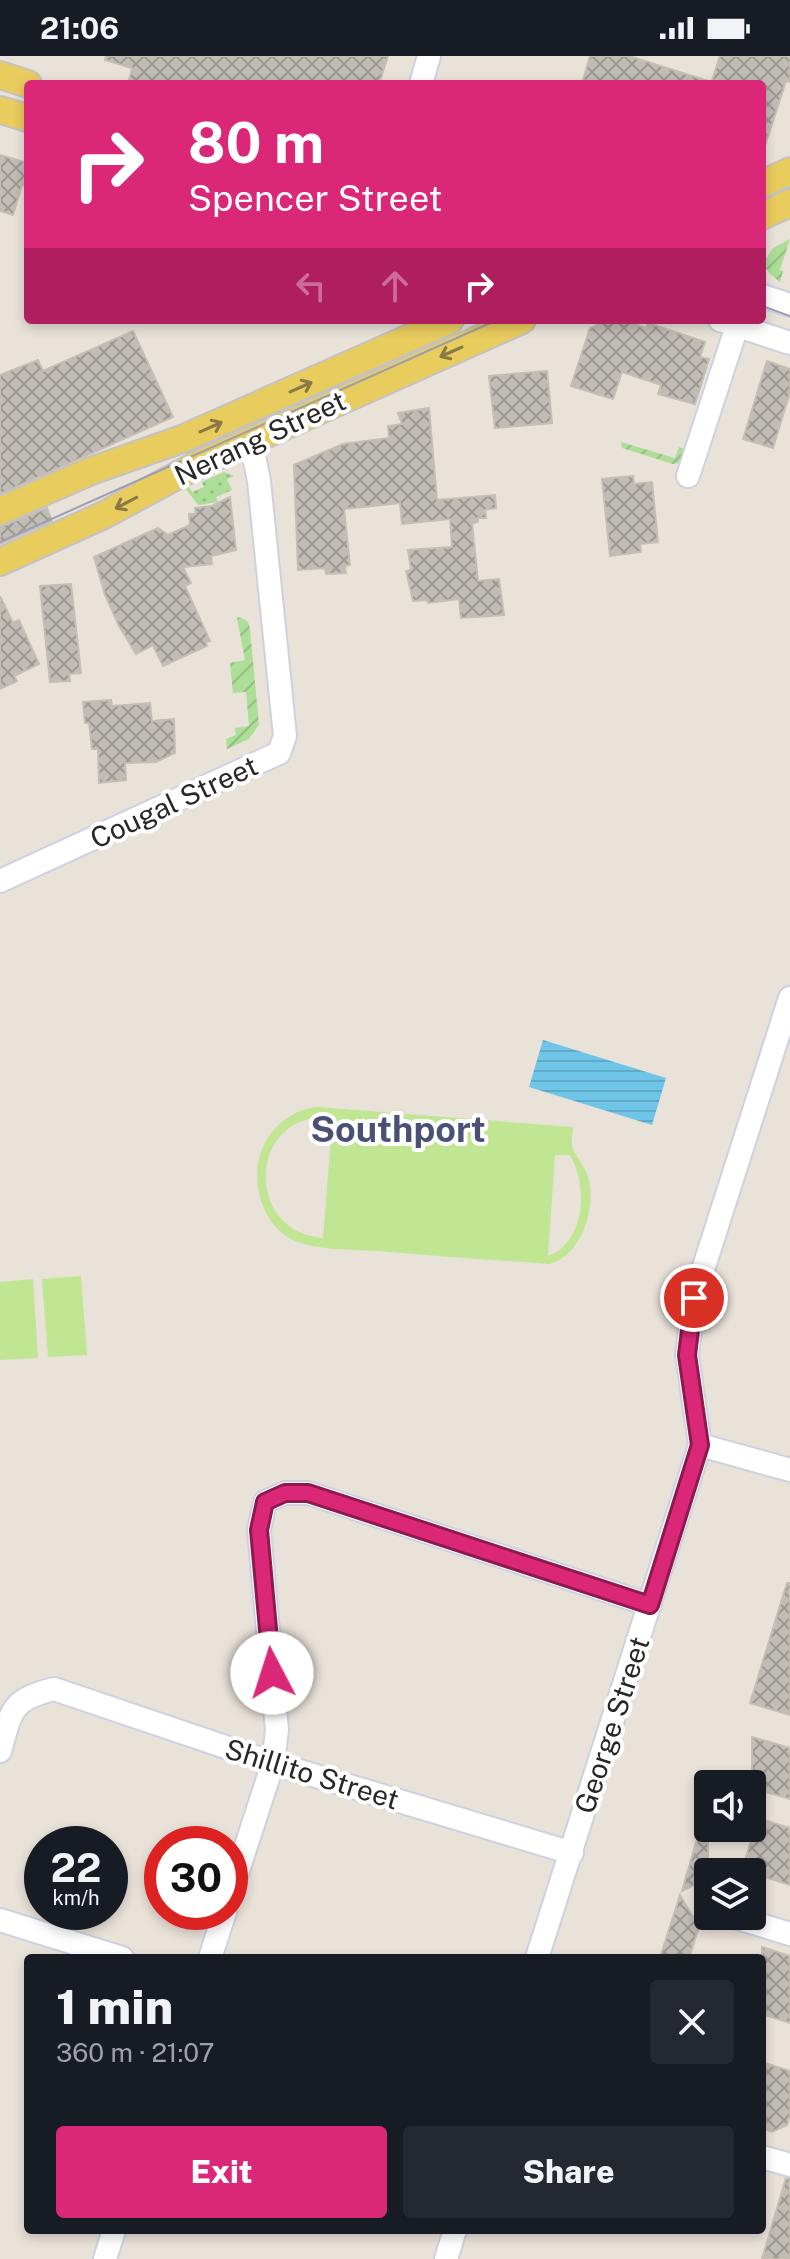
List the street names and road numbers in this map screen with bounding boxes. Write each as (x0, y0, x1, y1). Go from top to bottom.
street label: Nerang Street (169, 384, 351, 492)
street label: Cougal Street (85, 748, 263, 855)
street label: George Street (567, 1632, 656, 1817)
street label: Shillito Street (221, 1731, 403, 1816)

